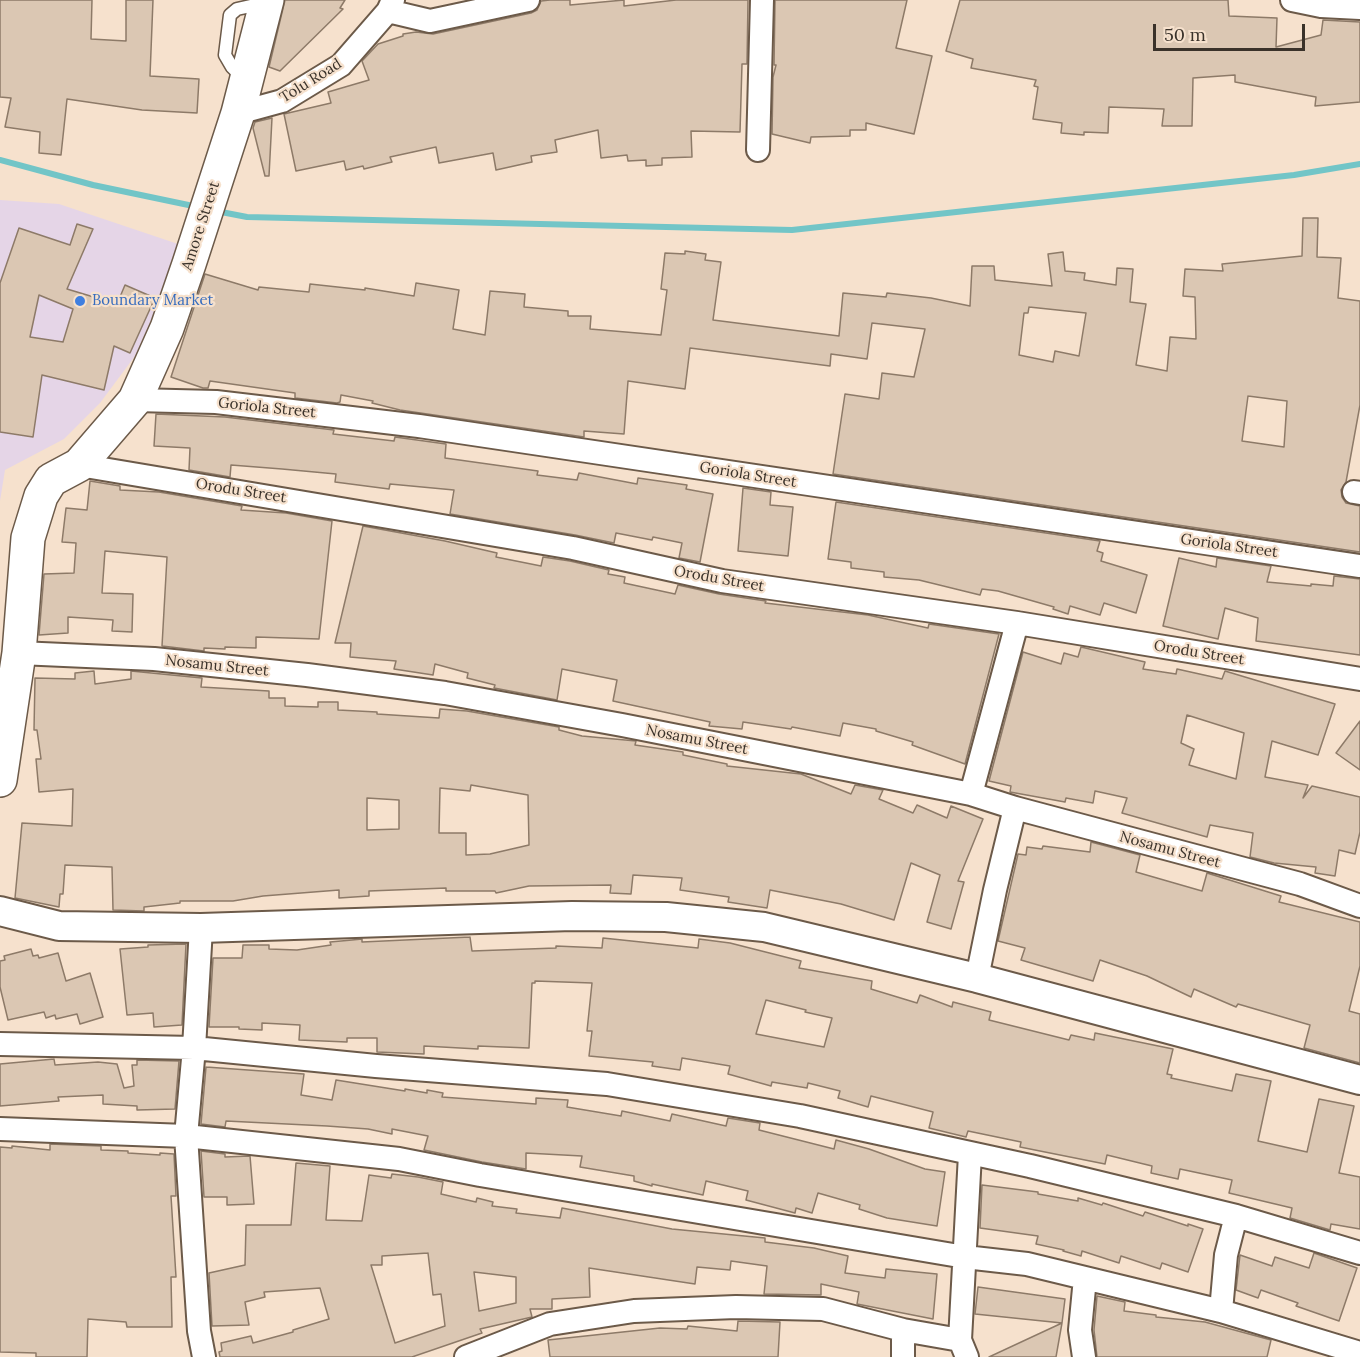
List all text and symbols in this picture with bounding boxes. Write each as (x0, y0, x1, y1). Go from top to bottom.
scale bar (1156, 12, 1308, 50)
text: 50 m (1164, 23, 1206, 46)
street label: Tolu Road (277, 55, 345, 107)
street label: Amore Street (178, 179, 224, 273)
place label: Boundary Market (92, 292, 213, 310)
marker: Boundary Market (73, 294, 87, 308)
street label: Goriola Street (217, 394, 317, 422)
street label: Goriola Street (698, 458, 798, 492)
street label: Orodu Street (194, 475, 288, 507)
street label: Goriola Street (1179, 530, 1279, 562)
street label: Orodu Street (672, 562, 766, 596)
street label: Orodu Street (1152, 637, 1246, 669)
street label: Nosamu Street (165, 652, 269, 680)
street label: Nosamu Street (644, 721, 750, 759)
street label: Nosamu Street (1118, 828, 1222, 872)

